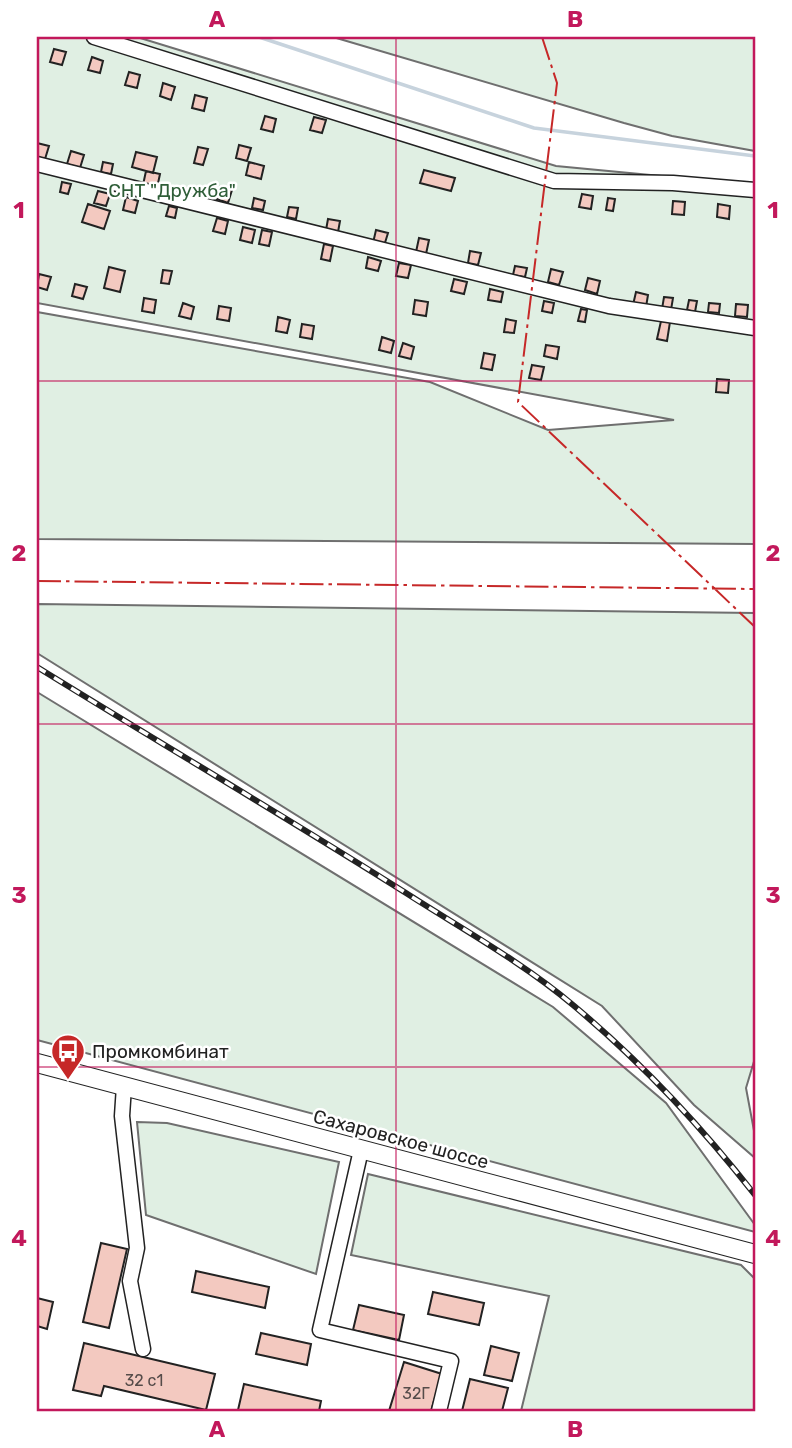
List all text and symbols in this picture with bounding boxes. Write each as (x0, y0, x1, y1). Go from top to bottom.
text: A (209, 5, 226, 33)
text: B (567, 5, 583, 33)
park label: СНТ "Дружба" (108, 179, 236, 202)
text: 1 (13, 196, 25, 224)
text: 1 (767, 196, 779, 224)
text: 2 (12, 539, 26, 567)
text: 2 (766, 539, 780, 567)
text: 3 (11, 881, 27, 909)
text: 3 (765, 881, 781, 909)
bus stop icon: Промкомбинат (49, 1032, 87, 1081)
place label: Промкомбинат (92, 1040, 229, 1063)
street label: Сахаровское шоссе (311, 1105, 491, 1173)
text: 4 (11, 1224, 27, 1252)
text: 4 (765, 1224, 781, 1252)
house number: 32 с1 (125, 1371, 163, 1390)
house number: 32Г (402, 1384, 430, 1403)
text: A (209, 1415, 226, 1443)
text: B (567, 1415, 583, 1443)

